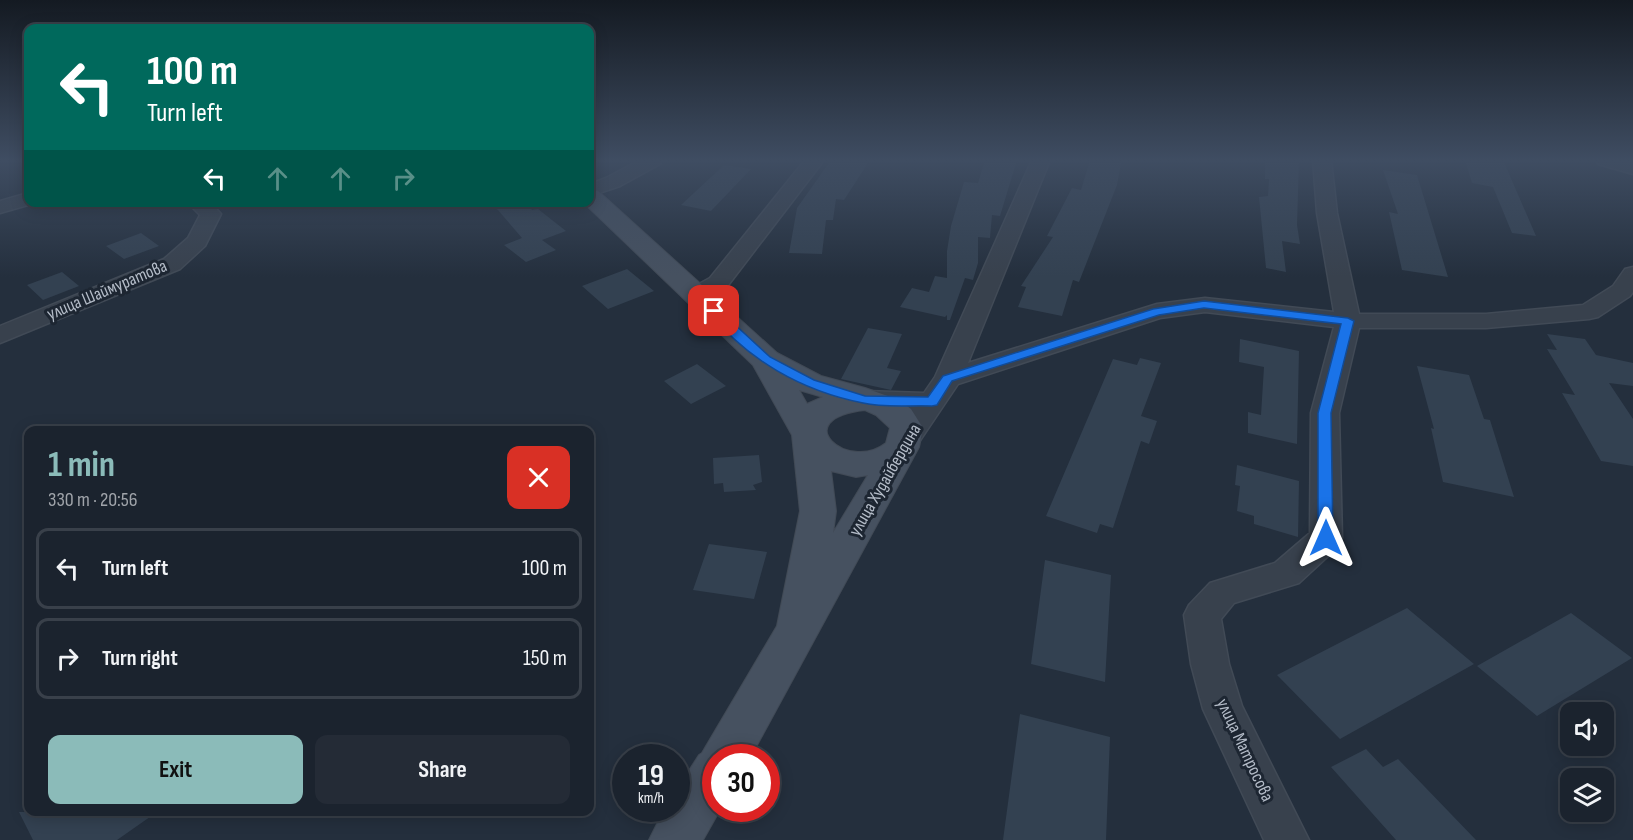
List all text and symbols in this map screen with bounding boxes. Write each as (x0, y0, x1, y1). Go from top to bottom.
text: 100 m (147, 46, 238, 97)
icon: left (48, 48, 126, 126)
text: Turn left (147, 97, 223, 129)
icon: left (198, 162, 231, 195)
icon: ahead (261, 162, 294, 195)
icon: ahead (324, 162, 357, 195)
icon: right (387, 162, 420, 195)
street label: улица Шаймуратова (44, 255, 170, 325)
pin (688, 285, 739, 336)
icon: arrive (697, 294, 730, 327)
street label: улица Худайбердина (844, 420, 926, 540)
text: 1 min (48, 444, 115, 487)
button: close (507, 446, 570, 509)
text: 330 m · 20:56 (48, 488, 138, 512)
position arrow (1294, 506, 1358, 570)
icon: left (51, 552, 84, 585)
text: Turn left (102, 555, 168, 582)
text: 100 m (522, 555, 567, 582)
icon: right (51, 642, 84, 675)
text: Turn right (102, 645, 178, 672)
text: 150 m (523, 645, 567, 672)
street label: улица Матросова (1212, 695, 1278, 805)
map controls (1560, 702, 1614, 822)
button: sound (1560, 702, 1614, 756)
button: Exit (48, 735, 303, 804)
button: Share (315, 735, 570, 804)
speed limit sign: 30 (702, 744, 780, 822)
text: 19 (638, 758, 664, 794)
button: layers (1560, 768, 1614, 822)
text: km/h (638, 789, 664, 808)

